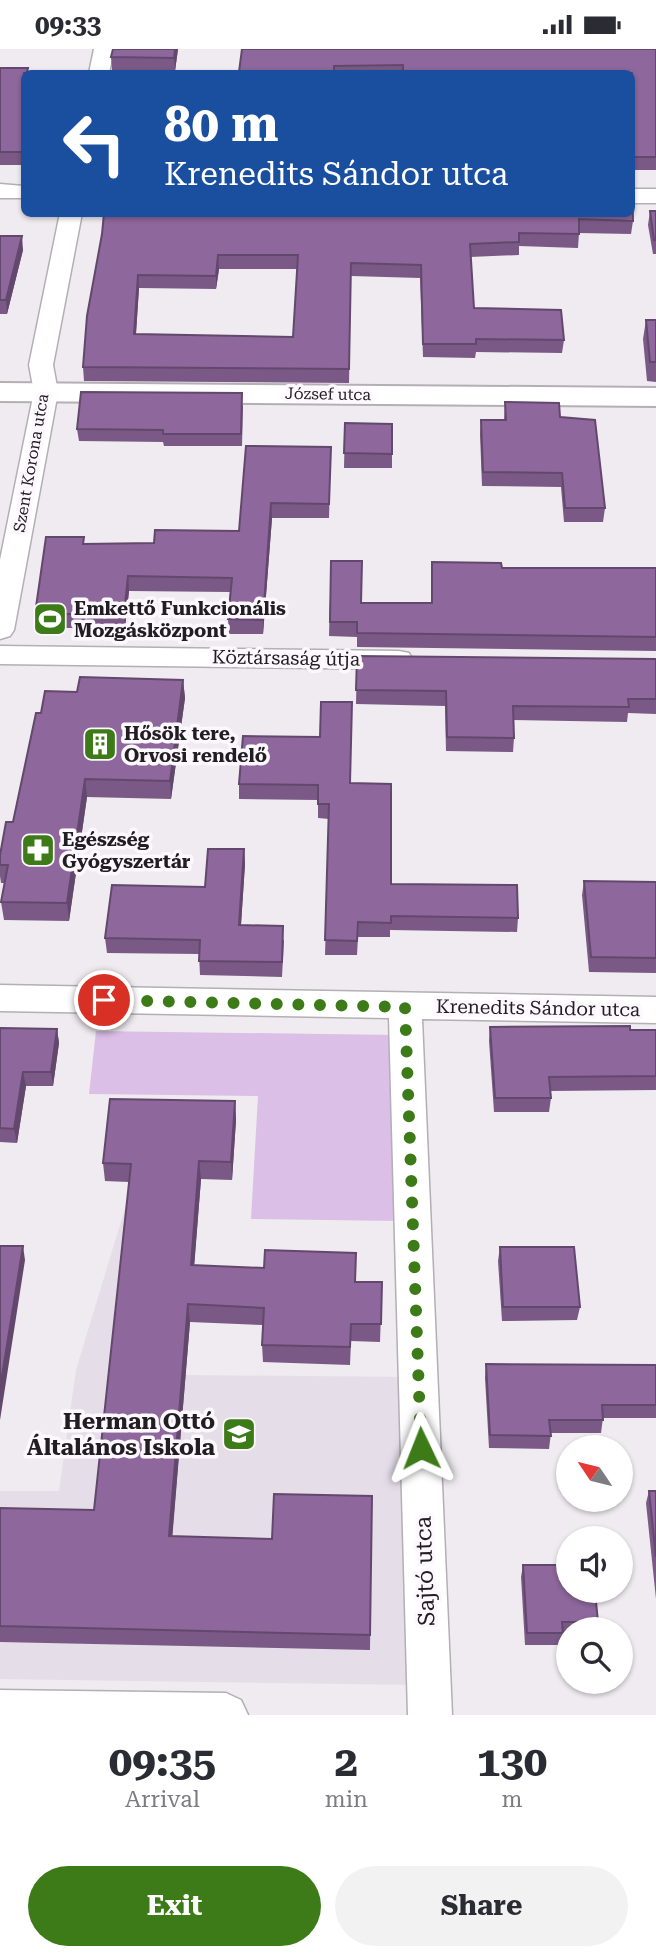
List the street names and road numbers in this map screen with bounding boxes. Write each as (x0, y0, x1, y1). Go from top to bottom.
street label: József utca (285, 384, 372, 404)
street label: Szent Korona utca (9, 392, 53, 534)
street label: Köztársaság útja (212, 645, 361, 671)
street label: Krenedits Sándor utca (436, 995, 641, 1021)
street label: Sajtó utca (410, 1515, 440, 1626)

